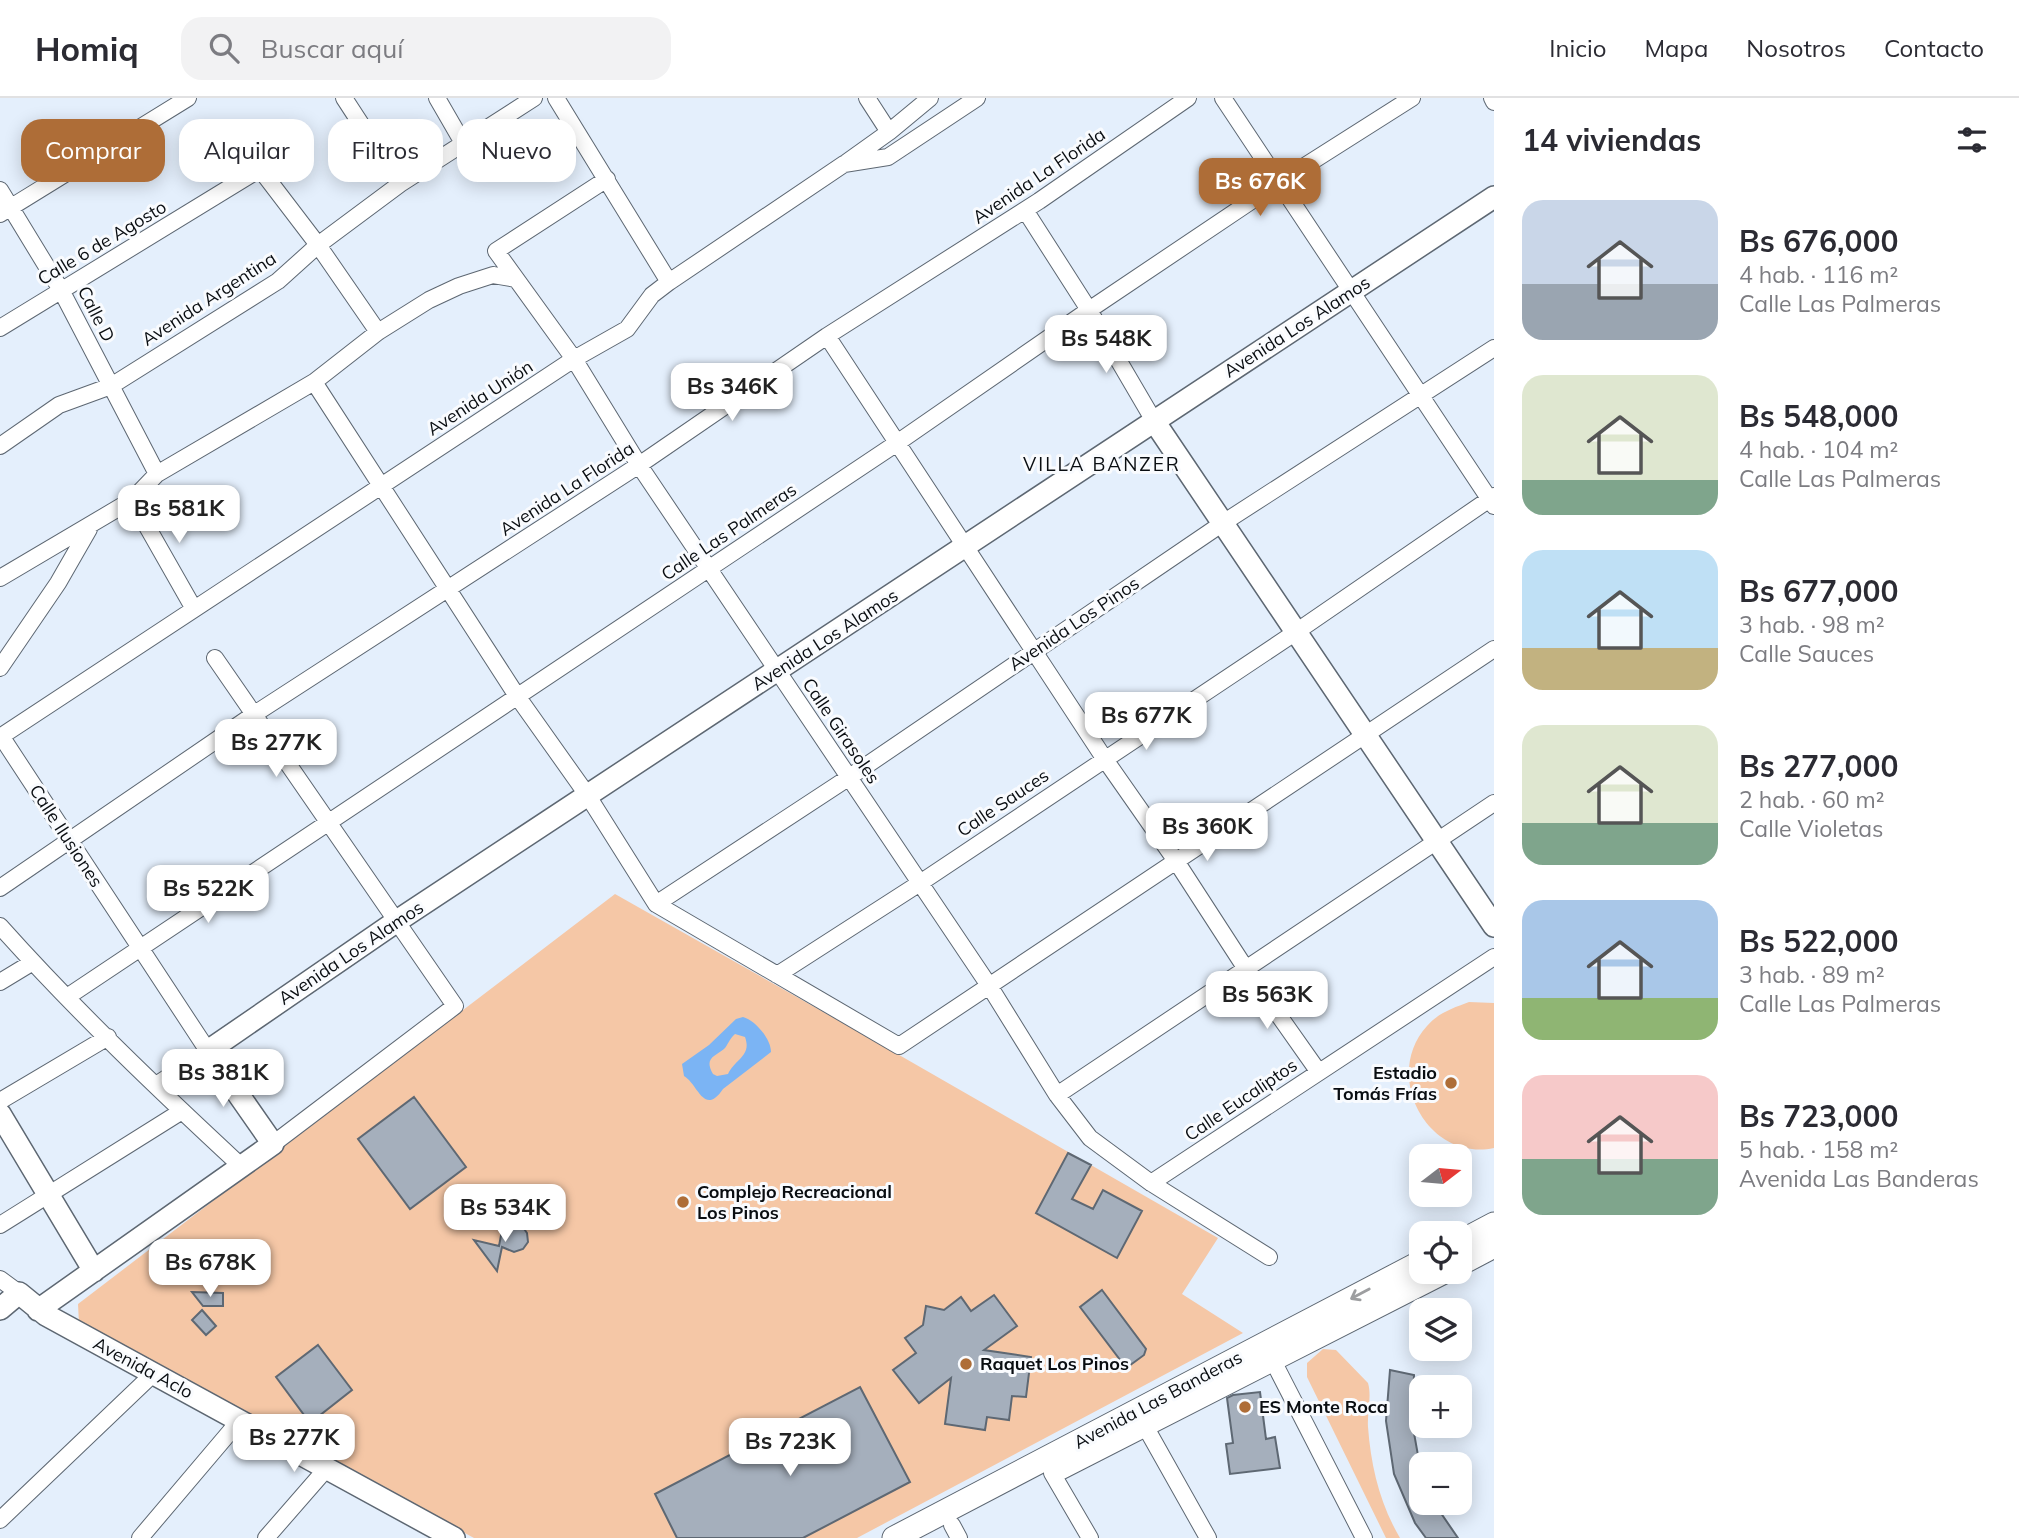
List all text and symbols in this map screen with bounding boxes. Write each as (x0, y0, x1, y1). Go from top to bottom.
search box (181, 17, 671, 80)
text: Homiq (35, 28, 139, 69)
icon: search (205, 29, 243, 67)
text: Buscar aquí (261, 32, 403, 65)
text: Inicio (1549, 33, 1606, 63)
text: Mapa (1644, 33, 1708, 63)
text: Nosotros (1746, 33, 1846, 63)
text: Contacto (1884, 33, 1984, 63)
chip: Comprar (21, 119, 165, 182)
chip: Alquilar (179, 119, 314, 182)
chip: Filtros (328, 119, 443, 182)
chip: Nuevo (457, 119, 576, 182)
text: 14 viviendas (1522, 121, 1701, 159)
icon: filters (1953, 121, 1991, 159)
street label: Avenida La Florida (968, 123, 1110, 229)
pin: Bs 676K (1195, 158, 1325, 218)
text: Bs 676K (1215, 166, 1305, 195)
street label: Calle 6 de Agosto (33, 195, 170, 290)
text: Bs 676,000 (1739, 222, 1898, 260)
icon: home (1578, 228, 1662, 312)
street label: Avenida Argentina (137, 246, 280, 351)
text: 4 hab. · 116 m² (1739, 260, 1898, 289)
street label: Avenida Los Alamos (1219, 271, 1374, 383)
street label: Calle D (73, 282, 120, 345)
text: Calle Las Palmeras (1739, 289, 1941, 318)
pin: Bs 548K (1041, 316, 1171, 375)
text: Bs 548K (1061, 323, 1151, 352)
street label: Avenida Unión (422, 355, 537, 440)
pin: Bs 346K (667, 364, 797, 423)
text: Bs 346K (687, 371, 777, 400)
text: Bs 548,000 (1739, 397, 1898, 435)
icon: home (1578, 403, 1662, 487)
text: 4 hab. · 104 m² (1739, 435, 1898, 464)
street label: Avenida La Florida (495, 437, 638, 541)
district label: VILLA BANZER (1023, 452, 1181, 476)
text: Calle Las Palmeras (1739, 464, 1941, 493)
street label: Calle Las Palmeras (657, 478, 801, 585)
pin: Bs 581K (114, 486, 244, 545)
text: Bs 581K (134, 493, 224, 522)
street label: Avenida Los Pinos (1004, 571, 1143, 676)
text: Bs 677,000 (1739, 572, 1898, 610)
icon: home (1578, 578, 1662, 662)
street label: Avenida Los Alamos (747, 584, 902, 696)
text: 3 hab. · 98 m² (1739, 610, 1884, 639)
text: Calle Sauces (1739, 639, 1874, 668)
street label: Calle Girasoles (798, 673, 885, 788)
pin: Bs 677K (1081, 692, 1211, 752)
text: Bs 677K (1101, 700, 1191, 729)
pin: Bs 277K (211, 720, 341, 779)
text: Bs 277K (231, 727, 321, 756)
text: Bs 277,000 (1739, 747, 1898, 785)
icon: home (1578, 753, 1662, 837)
street label: Calle Sauces (952, 763, 1053, 842)
street label: Calle Ilusiones (25, 780, 108, 892)
text: 2 hab. · 60 m² (1739, 785, 1884, 814)
pin: Bs 360K (1142, 804, 1272, 863)
text: Bs 360K (1162, 811, 1252, 840)
text: Calle Violetas (1739, 814, 1884, 843)
pin: Bs 522K (143, 866, 273, 925)
text: Bs 522K (163, 873, 253, 902)
street label: Avenida Los Alamos (274, 895, 428, 1010)
text: Bs 522,000 (1739, 922, 1898, 960)
icon: home (1578, 928, 1662, 1012)
text: 3 hab. · 89 m² (1739, 960, 1884, 989)
pin: Bs 563K (1202, 972, 1332, 1031)
text: Bs 563K (1222, 979, 1312, 1008)
text: Calle Las Palmeras (1739, 989, 1941, 1018)
pin: Bs 381K (158, 1049, 288, 1109)
street label: Calle Eucaliptos (1180, 1053, 1302, 1146)
text: Bs 381K (178, 1057, 268, 1086)
place label: Estadio Tomás Frías (1333, 1061, 1437, 1105)
marker: Estadio Tomás Frías (1443, 1075, 1459, 1091)
text: Bs 723,000 (1739, 1097, 1898, 1135)
icon: home (1578, 1103, 1662, 1187)
text: 5 hab. · 158 m² (1739, 1135, 1898, 1164)
north arrow (1409, 1144, 1472, 1208)
map controls (1409, 1144, 1472, 1515)
text: Avenida Las Banderas (1739, 1164, 1979, 1193)
place label: Complejo Recreacional Los Pinos (697, 1180, 892, 1224)
pin: Bs 534K (440, 1184, 570, 1244)
text: Bs 534K (460, 1192, 550, 1221)
marker: Complejo Recreacional Los Pinos (675, 1194, 691, 1210)
button: locate (1409, 1221, 1472, 1284)
pin: Bs 678K (145, 1240, 275, 1299)
text: Bs 678K (165, 1247, 255, 1276)
one-way arrow (1351, 1287, 1371, 1301)
button: layers (1409, 1298, 1472, 1361)
street label: Avenida Aclo (89, 1332, 197, 1403)
street label: Avenida Las Banderas (1070, 1345, 1246, 1454)
place label: Raquet Los Pinos (980, 1352, 1129, 1375)
marker: Raquet Los Pinos (958, 1356, 974, 1372)
button: + (1409, 1375, 1472, 1438)
place label: ES Monte Roca (1259, 1395, 1388, 1418)
marker: ES Monte Roca (1237, 1399, 1253, 1415)
pin: Bs 277K (229, 1414, 359, 1474)
pin: Bs 723K (725, 1418, 855, 1478)
text: Bs 277K (249, 1422, 339, 1451)
text: Bs 723K (745, 1426, 835, 1455)
button: − (1409, 1452, 1472, 1515)

